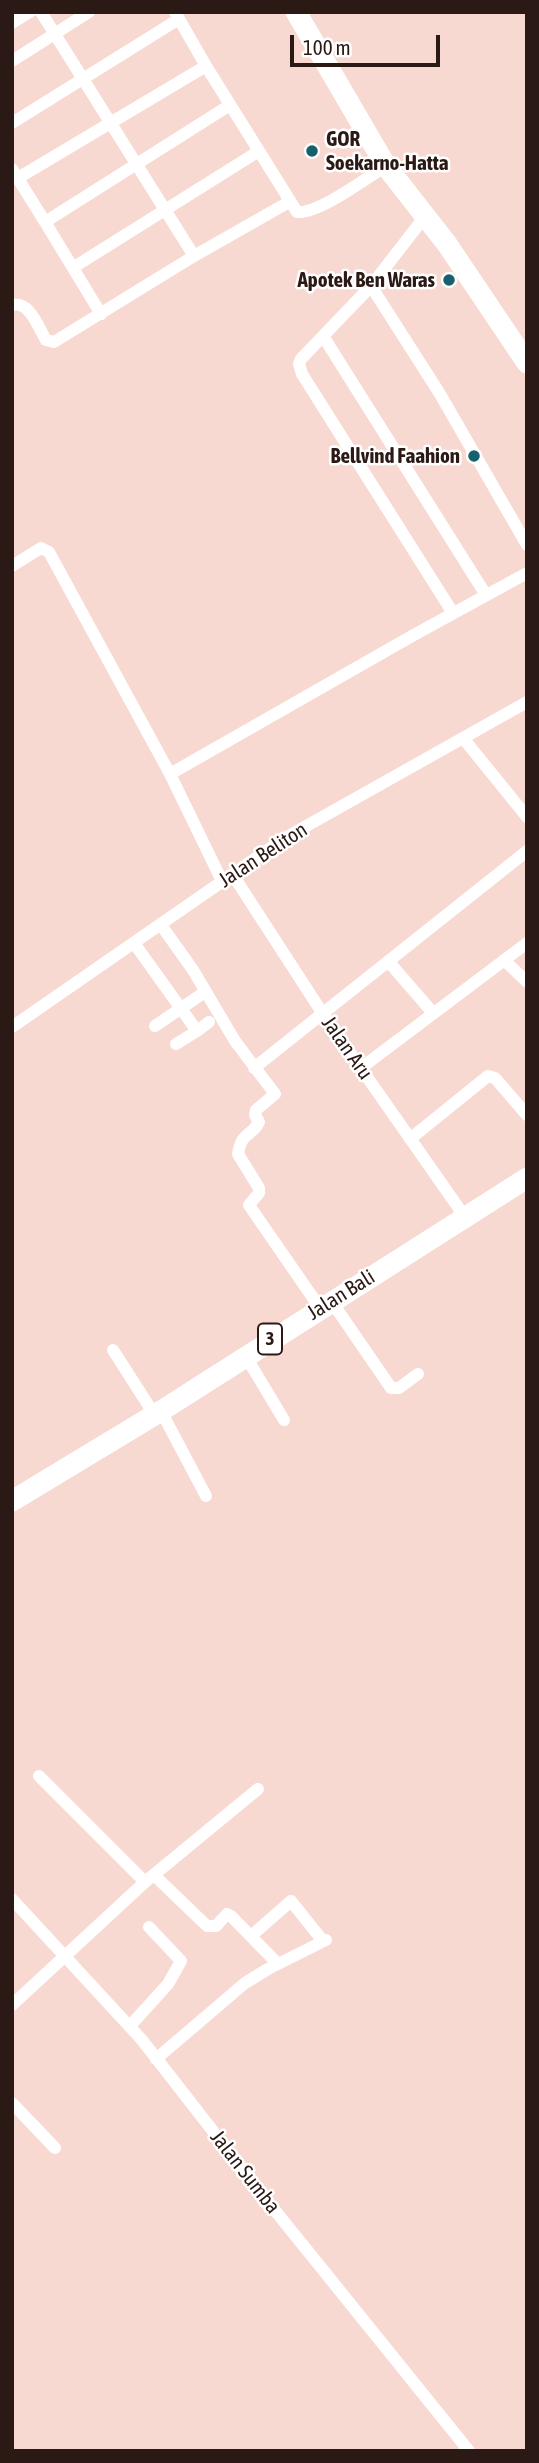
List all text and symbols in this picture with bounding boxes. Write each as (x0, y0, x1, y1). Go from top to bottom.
scale bar (294, 21, 444, 65)
text: 100 m (303, 35, 351, 59)
place label: GOR Soekarno-Hatta (326, 126, 449, 176)
marker: GOR Soekarno-Hatta (304, 143, 320, 159)
place label: Apotek Ben Waras (298, 267, 435, 293)
marker: Apotek Ben Waras (441, 272, 457, 288)
place label: Bellvind Faahion (330, 443, 460, 469)
marker: Bellvind Faahion (466, 448, 482, 464)
street label: Jalan Beliton (214, 817, 312, 893)
street label: Jalan Aru (316, 1011, 378, 1085)
street label: Jalan Bali (303, 1264, 379, 1326)
road number: 3 (258, 1324, 282, 1354)
street label: Jalan Sumba (205, 2125, 285, 2219)

